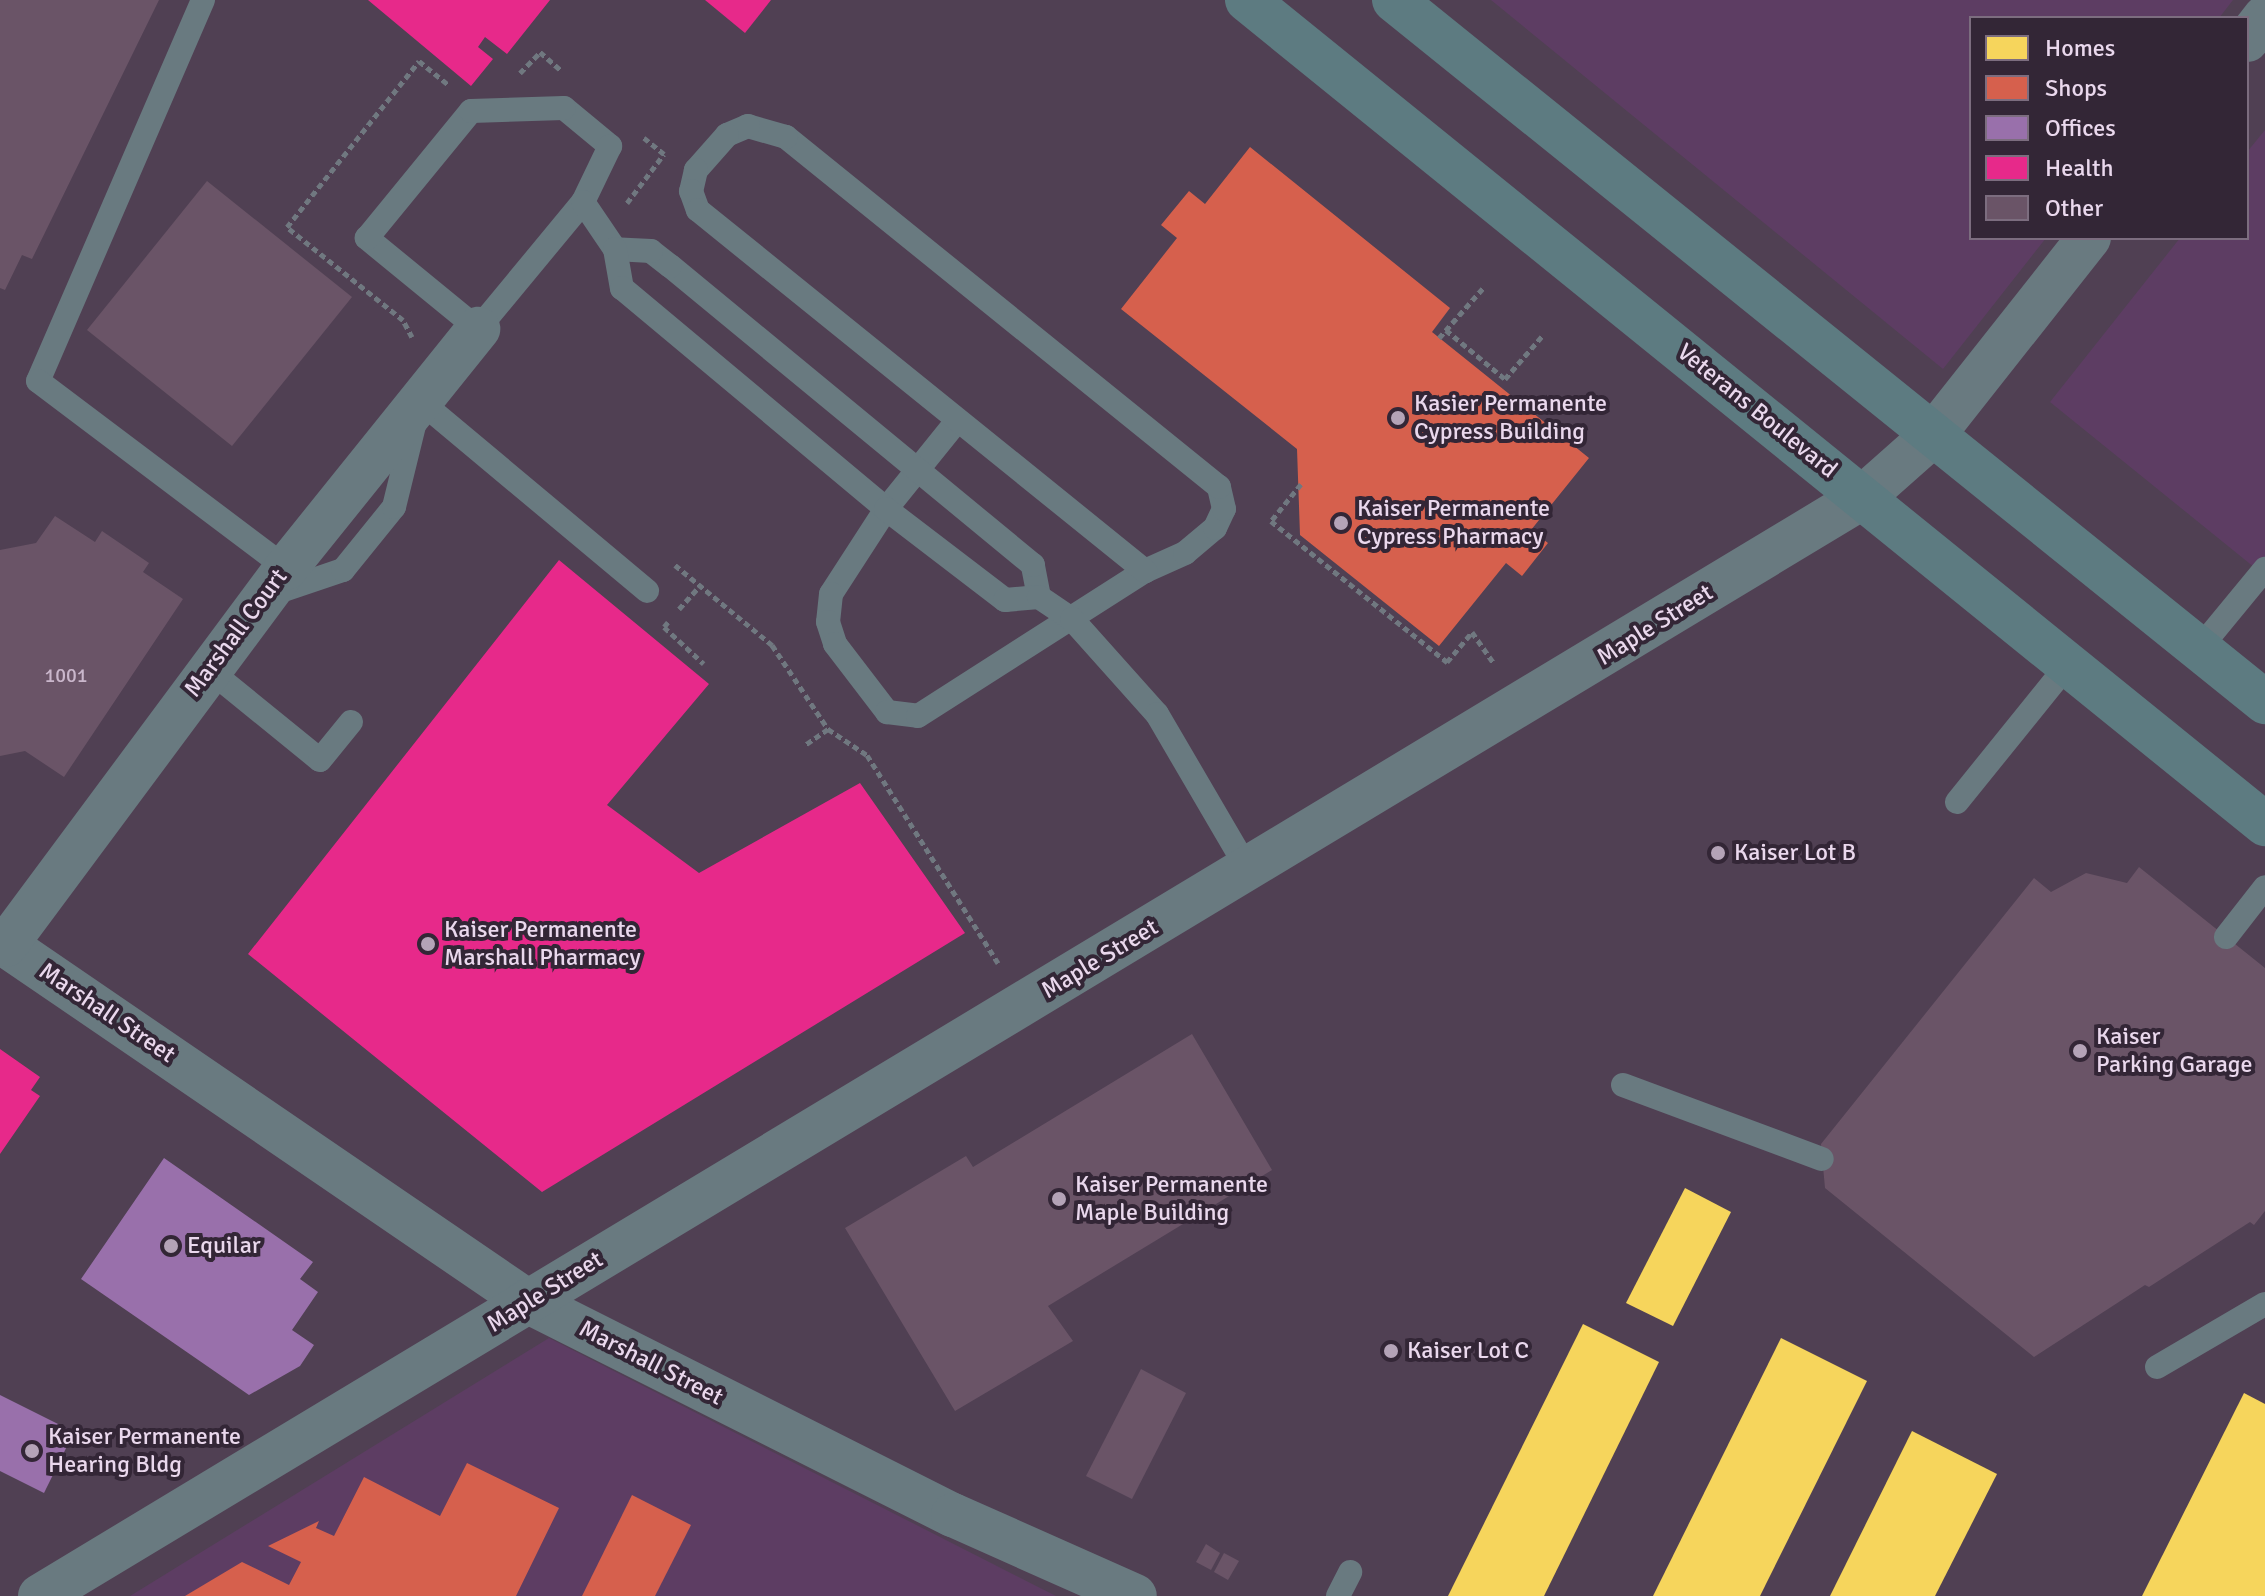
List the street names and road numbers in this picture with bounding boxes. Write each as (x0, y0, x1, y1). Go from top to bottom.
street label: Veterans Boulevard (1671, 338, 1843, 484)
street label: Marshall Court (178, 563, 294, 703)
street label: Maple Street (1592, 578, 1718, 672)
street label: Maple Street (1036, 913, 1164, 1005)
street label: Marshall Street (34, 957, 180, 1069)
street label: Maple Street (482, 1245, 608, 1339)
street label: Marshall Street (574, 1314, 728, 1412)

